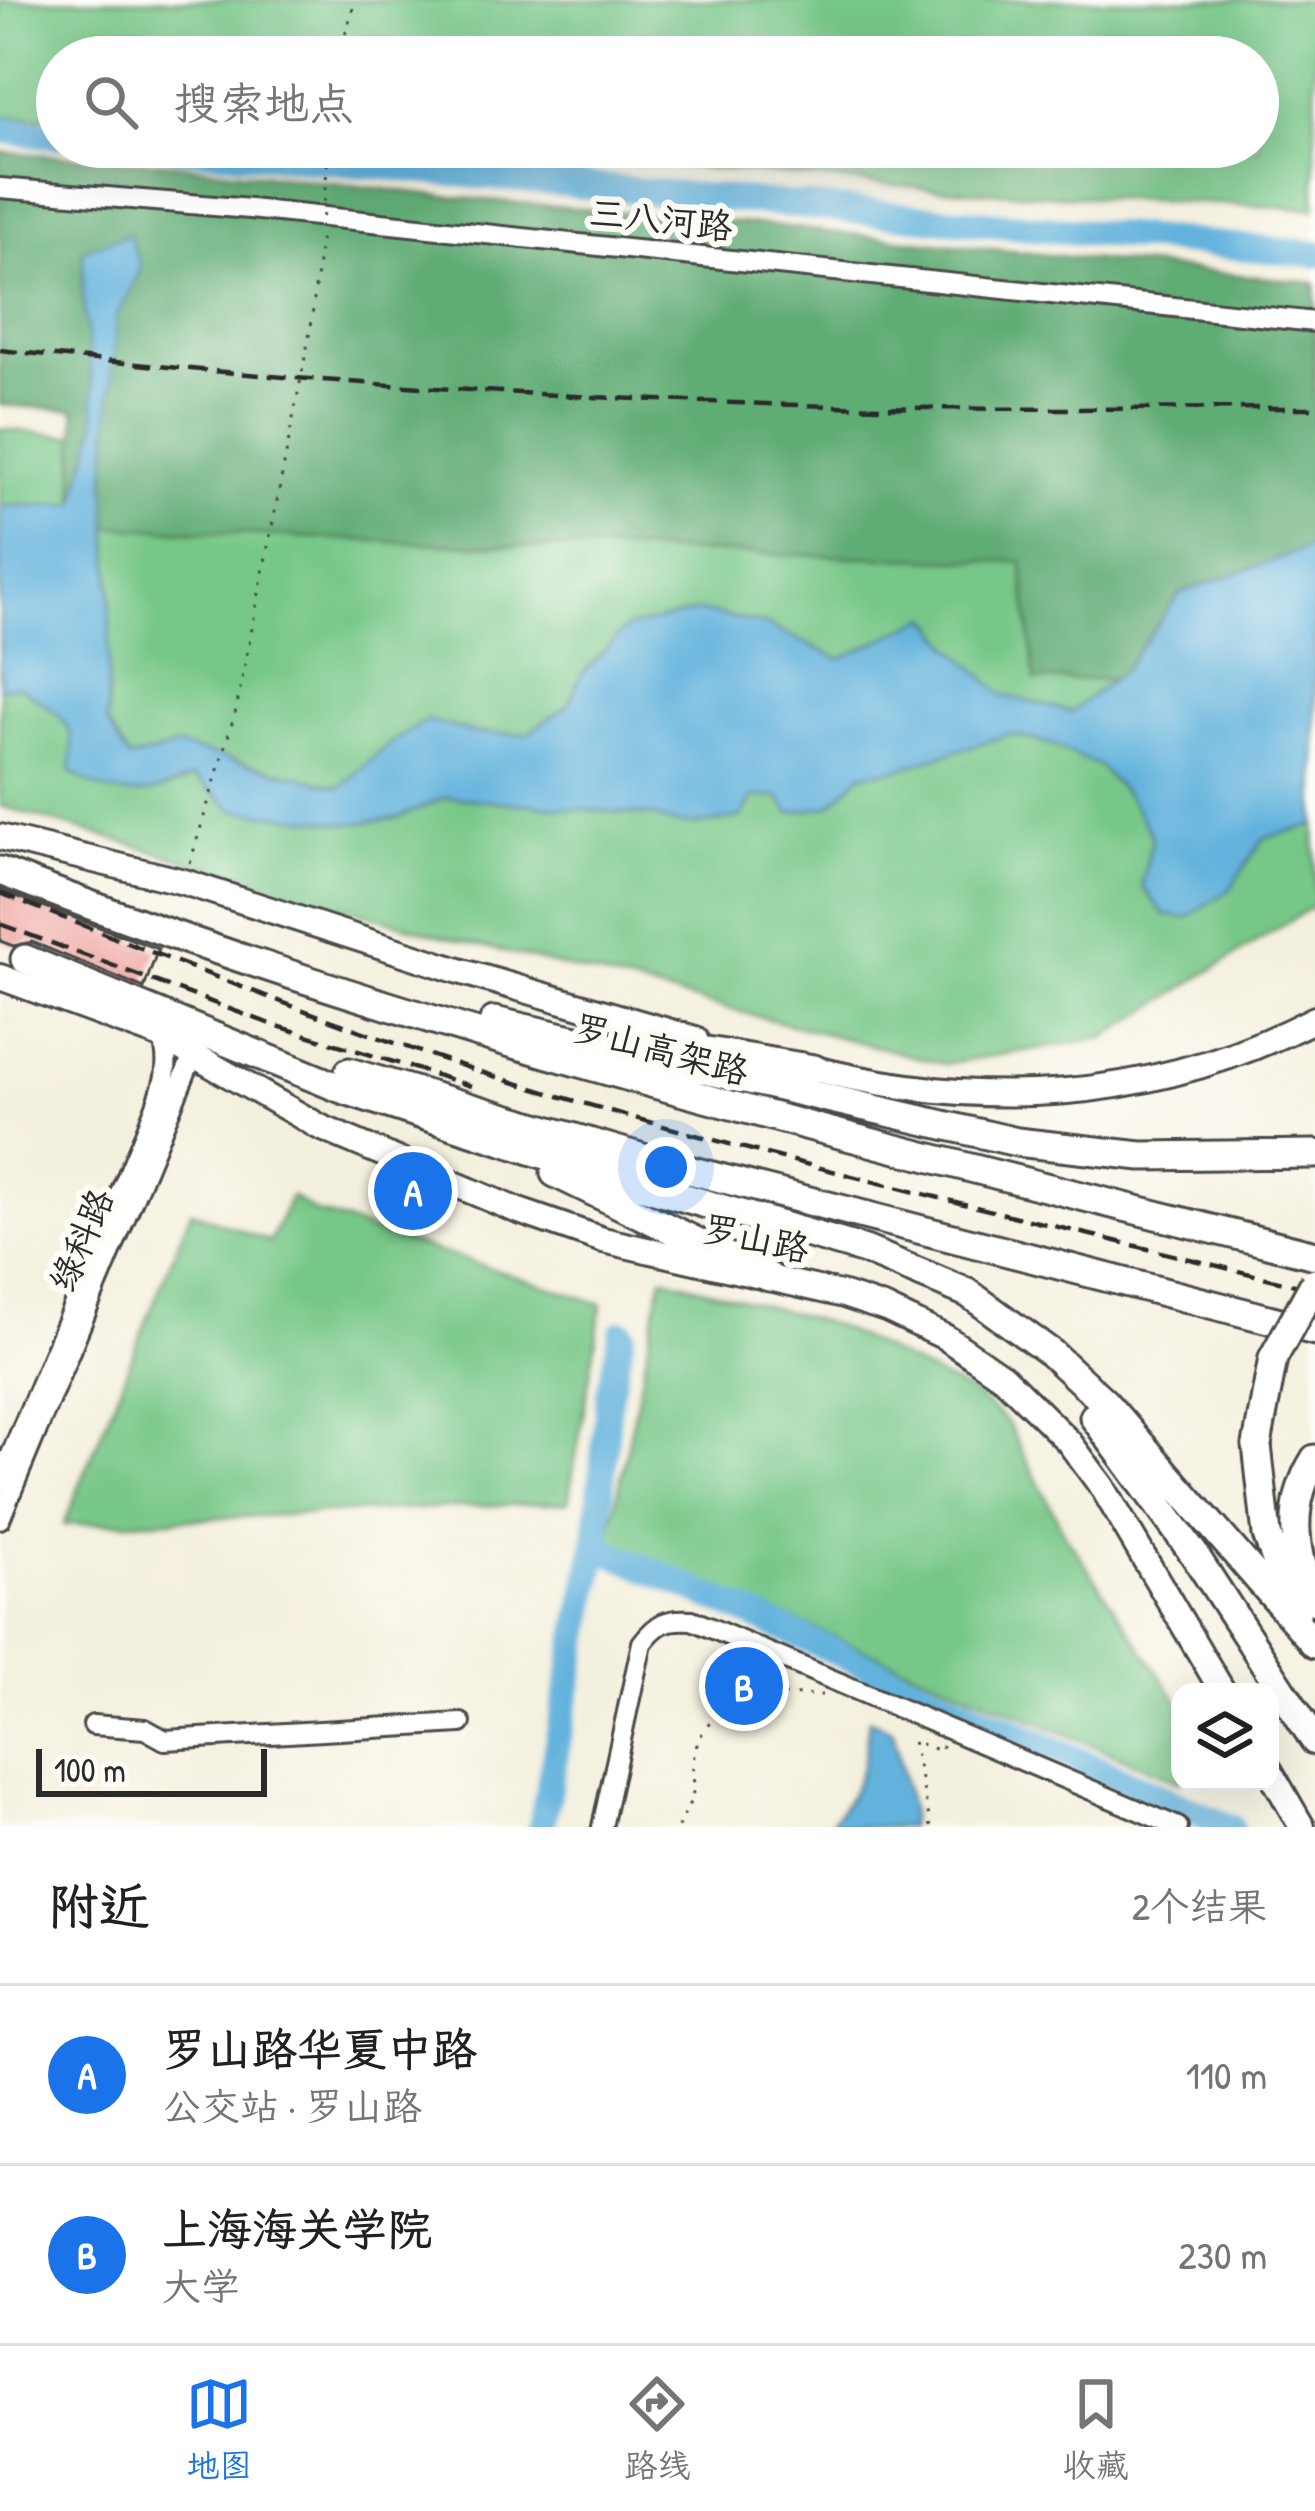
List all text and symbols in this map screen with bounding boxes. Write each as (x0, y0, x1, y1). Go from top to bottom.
search box (36, 36, 1279, 168)
icon: search (78, 69, 144, 135)
text: 搜索地点 (174, 72, 354, 133)
street label: 三八河路 (587, 187, 735, 250)
street label: 罗山高架路 (568, 1002, 754, 1095)
your location (636, 1137, 696, 1197)
pin: A (374, 1146, 452, 1236)
street label: 绿科路 (37, 1181, 124, 1299)
street label: 罗山路 (698, 1202, 814, 1273)
pin: B (705, 1641, 783, 1731)
map controls (1171, 1683, 1279, 1791)
button: layers (1171, 1683, 1279, 1791)
scale bar (36, 1743, 267, 1796)
text: 100 m (54, 1748, 126, 1792)
text: 附近 (48, 1871, 150, 1940)
text: 2个结果 (1132, 1879, 1267, 1932)
text: 罗山路华夏中路 (162, 2018, 477, 2079)
text: A (77, 2048, 97, 2101)
text: 110 m (1186, 2048, 1267, 2101)
text: 公交站 · 罗山路 (162, 2079, 422, 2132)
text: 上海海关学院 (162, 2198, 432, 2259)
text: B (77, 2228, 97, 2281)
text: 230 m (1178, 2228, 1267, 2281)
text: 大学 (162, 2259, 240, 2312)
tab: 地图 (186, 2371, 252, 2487)
tab: 路线 (624, 2371, 690, 2487)
tab: 收藏 (1063, 2371, 1129, 2487)

